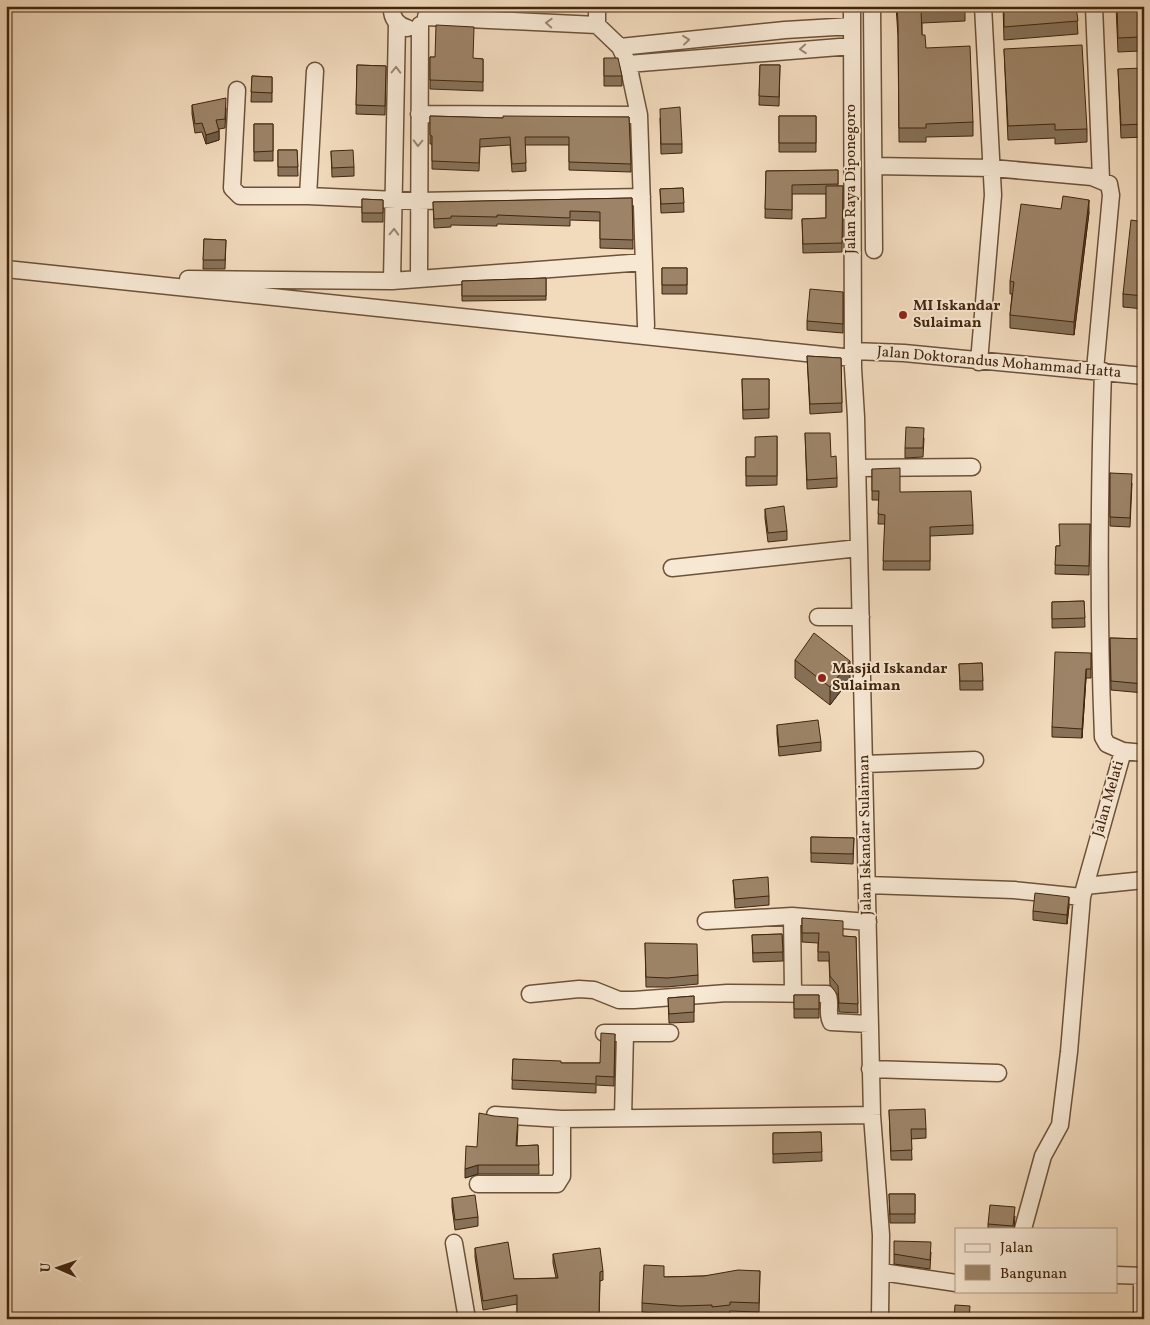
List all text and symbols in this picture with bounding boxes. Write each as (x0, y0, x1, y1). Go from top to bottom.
one-way arrow (544, 17, 552, 28)
one-way arrow (682, 35, 690, 46)
one-way arrow (799, 44, 807, 55)
one-way arrow (391, 65, 401, 73)
street label: Jalan Raya Diponegoro (841, 104, 862, 254)
one-way arrow (413, 140, 423, 148)
one-way arrow (388, 228, 399, 236)
place label: MI Iskandar Sulaiman (913, 296, 1000, 334)
marker: MI Iskandar Sulaiman (897, 309, 909, 321)
street label: Jalan Doktorandus Mohammad Hatta (876, 342, 1122, 384)
place label: Masjid Iskandar Sulaiman (832, 659, 948, 697)
marker: Masjid Iskandar Sulaiman (816, 672, 828, 684)
street label: Jalan Iskandar Sulaiman (854, 754, 878, 916)
street label: Jalan Melati (1088, 758, 1130, 840)
legend (955, 1228, 1118, 1292)
text: Jalan (1000, 1238, 1033, 1259)
north arrow (32, 1242, 82, 1292)
text: U (37, 1262, 56, 1273)
text: Bangunan (1000, 1264, 1067, 1285)

